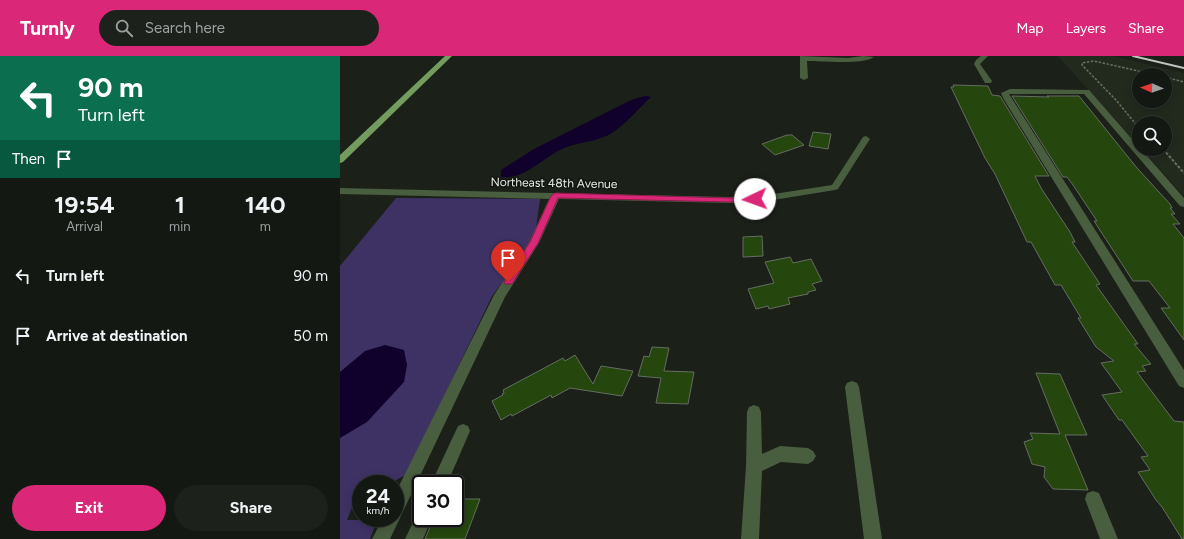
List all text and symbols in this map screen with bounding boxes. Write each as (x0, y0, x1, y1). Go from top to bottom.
search box (99, 10, 379, 46)
text: Turnly (20, 17, 75, 40)
icon: search (113, 17, 135, 39)
text: Search here (145, 19, 225, 37)
text: Map (1016, 20, 1044, 37)
text: Layers (1066, 20, 1106, 37)
text: Share (1128, 20, 1164, 37)
north arrow (1132, 68, 1172, 108)
map controls (1132, 68, 1172, 156)
text: 90 m (78, 70, 143, 104)
icon: left (12, 72, 64, 124)
text: Turn left (78, 104, 145, 126)
button: search (1132, 116, 1172, 156)
icon: arrive (53, 148, 75, 170)
text: Then (12, 150, 45, 168)
street label: Northeast 48th Avenue (490, 175, 618, 191)
position arrow (734, 178, 776, 220)
text: 19:54 (54, 190, 115, 219)
text: 1 (175, 190, 185, 219)
text: 140 (245, 190, 286, 219)
text: Arrival (66, 219, 103, 234)
text: min (169, 219, 190, 234)
text: m (260, 219, 271, 234)
pin (491, 241, 525, 282)
icon: arrive (497, 247, 519, 269)
icon: left (12, 265, 34, 287)
text: Turn left (46, 267, 104, 285)
text: 90 m (293, 267, 328, 285)
icon: arrive (12, 325, 34, 347)
text: Arrive at destination (46, 327, 187, 345)
text: 50 m (293, 327, 328, 345)
speed limit sign: 30 (412, 475, 464, 527)
text: 24 (366, 484, 390, 508)
button: Exit (12, 485, 166, 531)
button: Share (174, 485, 328, 531)
text: km/h (367, 504, 389, 517)

